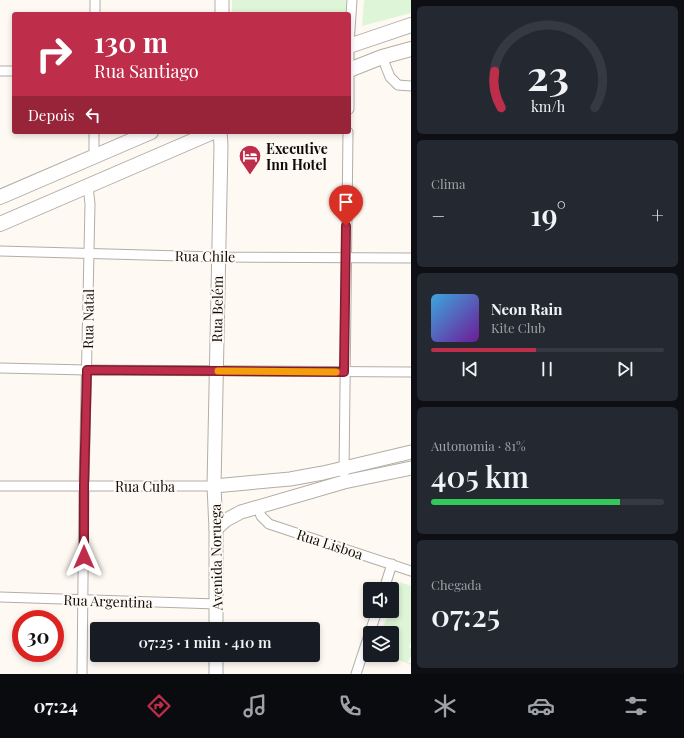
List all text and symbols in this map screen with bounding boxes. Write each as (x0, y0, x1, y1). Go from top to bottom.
text: 130 m (94, 23, 168, 60)
icon: right (28, 28, 80, 80)
text: 23 (526, 46, 569, 101)
text: Rua Santiago (94, 59, 199, 83)
text: km/h (530, 96, 565, 115)
icon: left (82, 104, 104, 126)
text: Depois (28, 105, 74, 125)
place label: Executive Inn Hotel (266, 139, 328, 174)
hotel icon: Executive Inn Hotel (237, 143, 263, 176)
text: Clima (431, 175, 466, 192)
pin (329, 185, 363, 226)
icon: arrive (335, 191, 357, 213)
text: 19° (530, 194, 566, 234)
text: − (431, 200, 445, 230)
text: + (651, 200, 664, 230)
street label: Rua Chile (175, 246, 235, 266)
street label: Rua Belém (207, 275, 227, 343)
street label: Rua Natal (78, 289, 98, 349)
text: Neon Rain (491, 299, 562, 319)
text: Kite Club (491, 319, 545, 336)
icon: previous (459, 358, 481, 380)
icon: pause (536, 358, 558, 380)
icon: next (614, 358, 636, 380)
text: Autonomia · 81% (431, 437, 526, 454)
text: 405 km (431, 456, 529, 496)
street label: Rua Cuba (115, 477, 175, 496)
street label: Avenida Noruega (206, 504, 226, 611)
street label: Rua Lisboa (294, 524, 366, 564)
position arrow (63, 536, 105, 578)
text: Chegada (431, 576, 481, 593)
map controls (363, 582, 399, 662)
button: sound (363, 582, 399, 618)
street label: Rua Argentina (63, 590, 153, 612)
text: 07:25 (431, 595, 500, 635)
speed limit sign: 30 (12, 610, 64, 662)
button: layers (363, 626, 399, 662)
text: 07:25 · 1 min · 410 m (138, 632, 272, 652)
icon: directions (145, 692, 173, 720)
icon: music (241, 692, 269, 720)
icon: phone (336, 692, 364, 720)
icon: climate (431, 692, 459, 720)
icon: car (527, 692, 555, 720)
icon: filters (622, 692, 650, 720)
text: 07:24 (34, 694, 78, 718)

